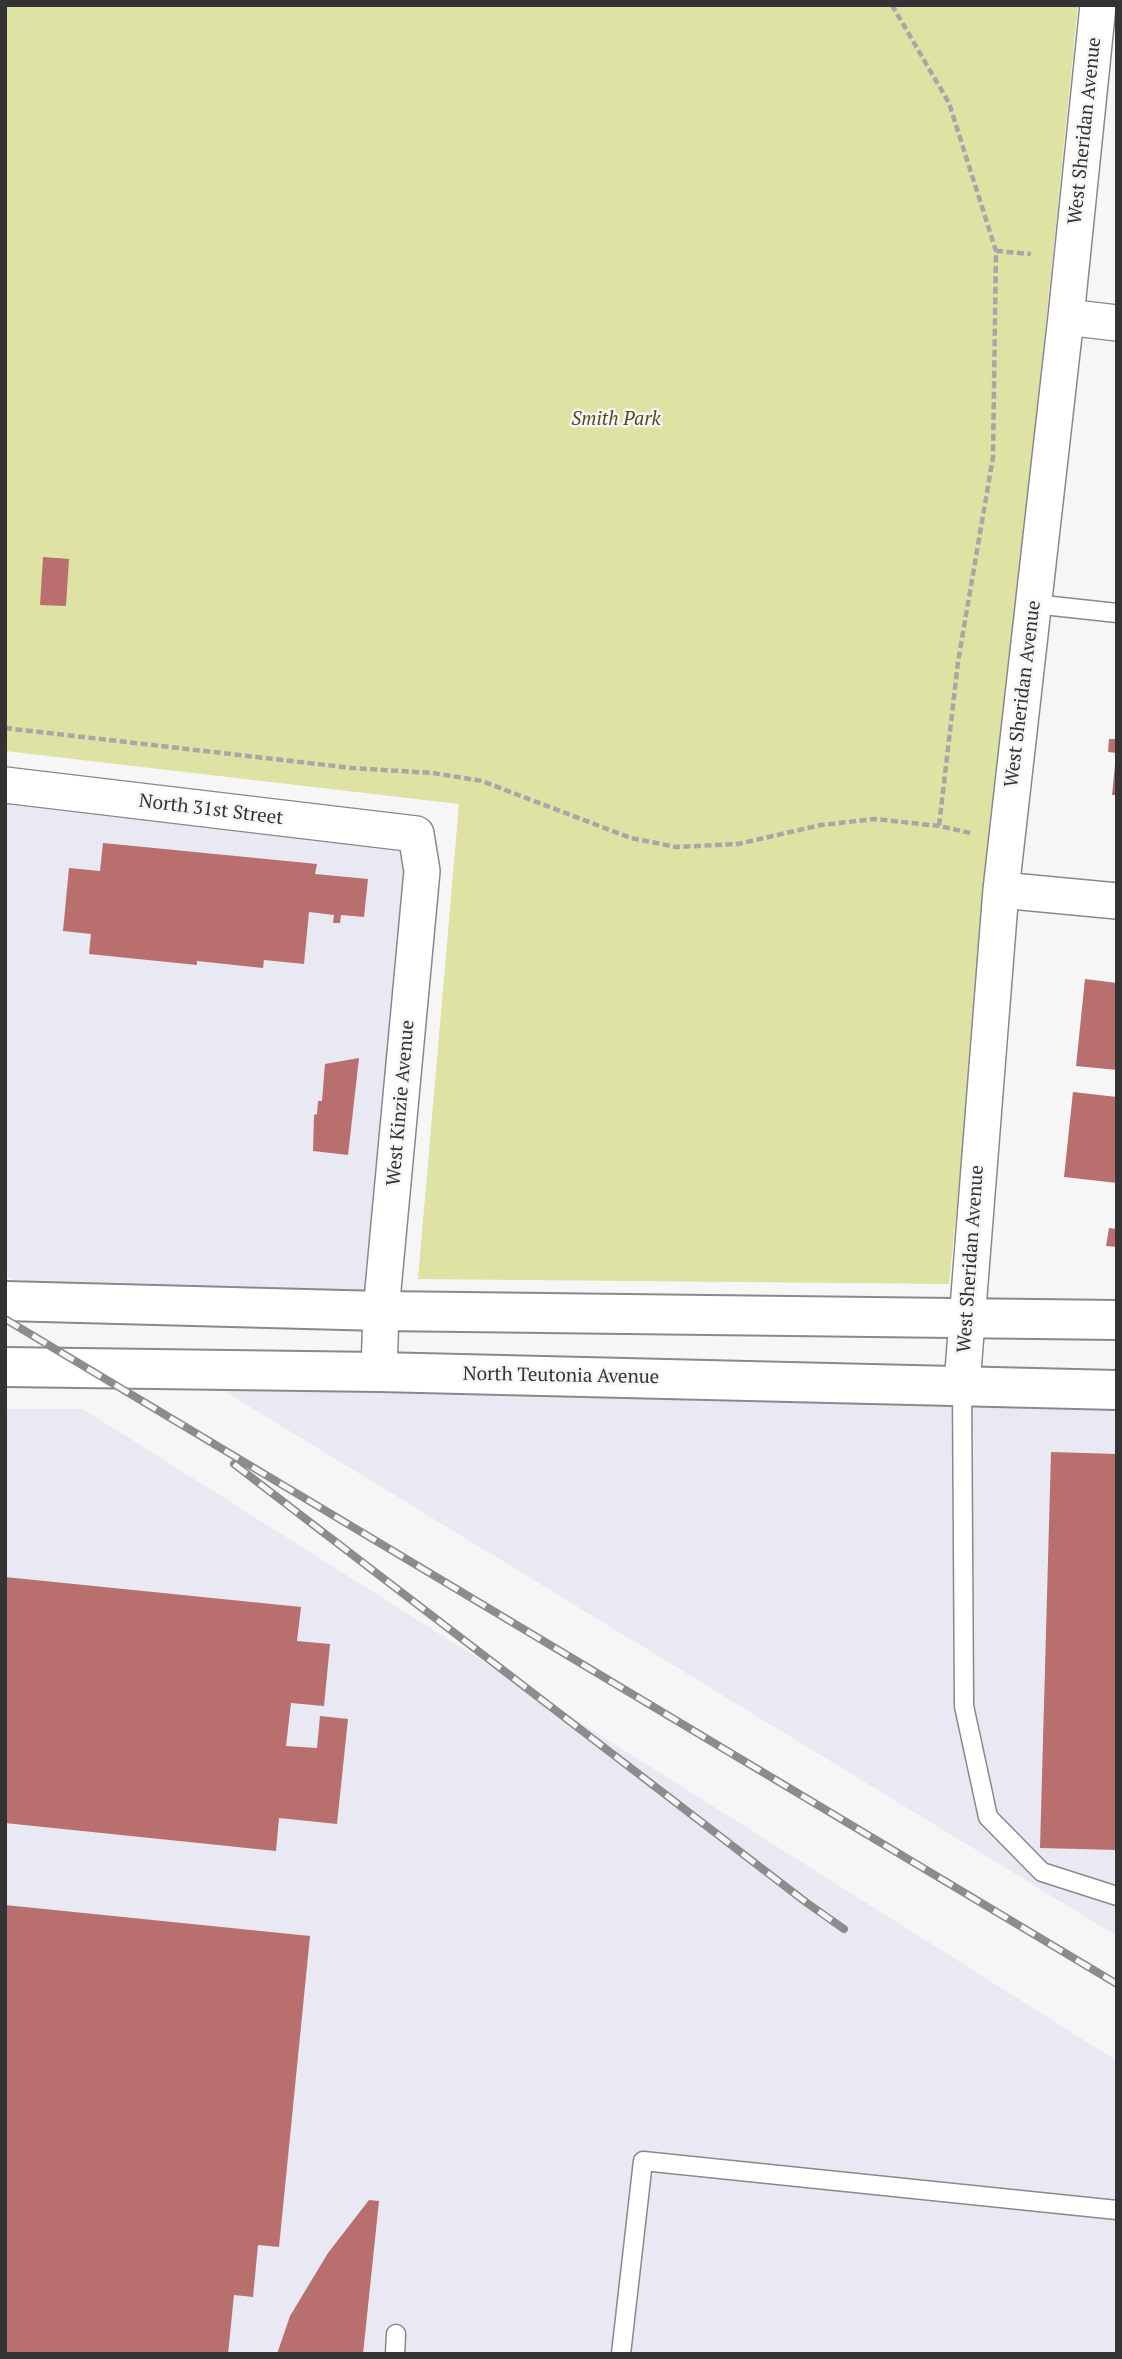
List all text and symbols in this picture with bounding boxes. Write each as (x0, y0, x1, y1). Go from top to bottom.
street label: West Sheridan Avenue (1064, 36, 1106, 226)
park label: Smith Park (571, 409, 661, 431)
street label: West Sheridan Avenue (1000, 599, 1046, 789)
street label: North 31st Street (137, 790, 285, 830)
street label: West Kinzie Avenue (382, 1019, 420, 1187)
street label: West Sheridan Avenue (953, 1164, 989, 1354)
street label: North Teutonia Avenue (463, 1363, 659, 1389)

